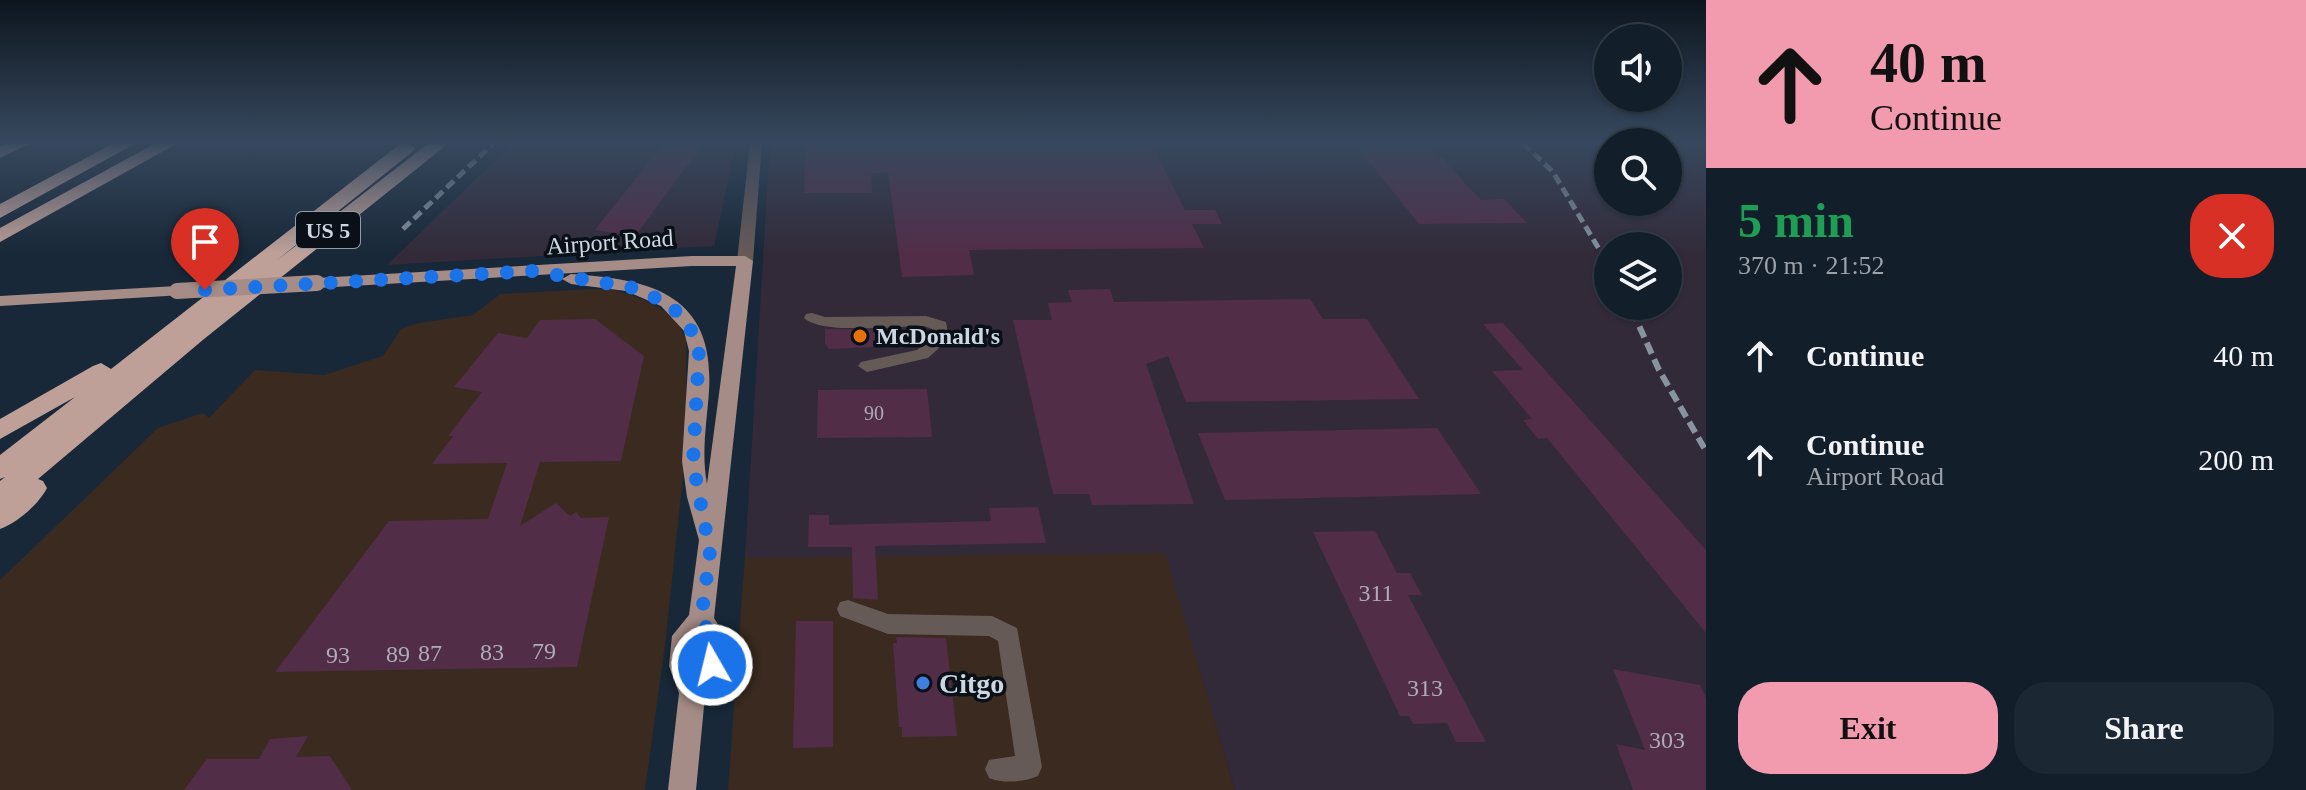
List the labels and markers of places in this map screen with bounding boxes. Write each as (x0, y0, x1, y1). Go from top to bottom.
pin (171, 208, 239, 290)
place label: McDonald's (876, 323, 1000, 349)
marker: McDonald's (851, 327, 869, 345)
place label: Citgo (939, 668, 1004, 699)
marker: Citgo (914, 674, 932, 692)

